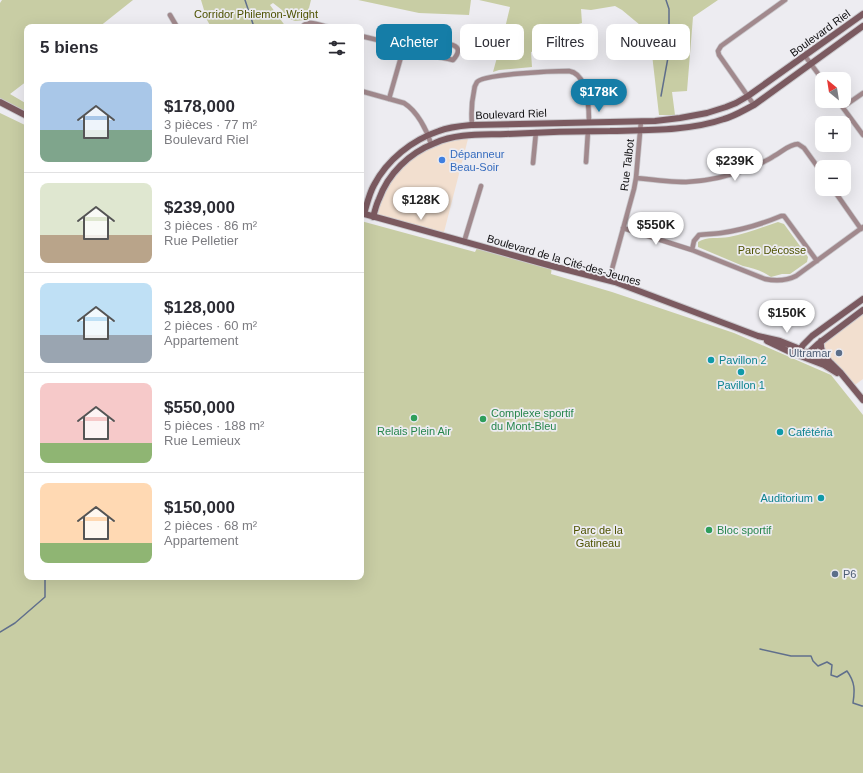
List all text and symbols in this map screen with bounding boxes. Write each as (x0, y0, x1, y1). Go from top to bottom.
street label: Boulevard Riel (788, 7, 852, 59)
park label: Corridor Philemon-Wright (194, 8, 318, 20)
chip: Acheter (376, 24, 452, 60)
chip: Louer (460, 24, 524, 60)
chip: Filtres (532, 24, 598, 60)
chip: Nouveau (606, 24, 690, 60)
icon: filters (326, 37, 348, 59)
text: 5 biens (40, 38, 99, 57)
north arrow (815, 72, 851, 108)
map controls (815, 72, 851, 196)
pin: $178K (571, 79, 627, 113)
text: $178K (580, 84, 618, 99)
text: $178,000 (164, 97, 235, 116)
icon: home (72, 98, 120, 146)
street label: Boulevard Riel (475, 107, 547, 121)
button: + (815, 116, 851, 152)
text: 3 pièces · 77 m² (164, 117, 257, 132)
text: Boulevard Riel (164, 132, 249, 147)
street label: Rue Talbot (618, 138, 636, 192)
place label: Dépanneur Beau-Soir (450, 148, 505, 173)
pin: $239K (707, 148, 763, 182)
text: $239K (716, 153, 754, 168)
marker: Dépanneur Beau-Soir (437, 155, 447, 165)
button: − (815, 160, 851, 196)
pin: $128K (393, 187, 449, 221)
text: $128K (402, 192, 440, 207)
text: $239,000 (164, 198, 235, 217)
icon: home (72, 199, 120, 247)
pin: $550K (628, 212, 684, 246)
text: $550K (637, 217, 675, 232)
text: 3 pièces · 86 m² (164, 218, 257, 233)
street label: Boulevard de la Cité-des-Jeunes (486, 232, 643, 288)
text: Rue Pelletier (164, 233, 238, 248)
park label: Parc Décosse (738, 244, 806, 256)
text: $128,000 (164, 298, 235, 317)
icon: home (72, 299, 120, 347)
pin: $150K (759, 300, 815, 334)
text: $150K (768, 305, 806, 320)
text: 2 pièces · 60 m² (164, 318, 257, 333)
text: Appartement (164, 333, 238, 348)
place label: Ultramar (789, 347, 831, 359)
marker: Ultramar (834, 348, 844, 358)
place label: Pavillon 2 (719, 354, 767, 366)
marker: Pavillon 2 (706, 355, 716, 365)
marker: Pavillon 1 (736, 367, 746, 377)
place label: Pavillon 1 (717, 379, 765, 391)
text: $550,000 (164, 398, 235, 417)
icon: home (72, 399, 120, 447)
place label: Complexe sportif du Mont-Bleu (491, 407, 574, 432)
marker: Relais Plein Air (409, 413, 419, 423)
marker: Complexe sportif du Mont-Bleu (478, 414, 488, 424)
text: 5 pièces · 188 m² (164, 418, 264, 433)
place label: Relais Plein Air (377, 425, 451, 437)
place label: Cafétéria (788, 426, 834, 438)
marker: Cafétéria (775, 427, 785, 437)
text: Rue Lemieux (164, 433, 241, 448)
place label: Auditorium (760, 492, 813, 504)
marker: Auditorium (816, 493, 826, 503)
text: $150,000 (164, 498, 235, 517)
icon: home (72, 499, 120, 547)
text: 2 pièces · 68 m² (164, 518, 257, 533)
park label: Parc de la Gatineau (573, 524, 624, 549)
place label: Bloc sportif (717, 524, 772, 536)
marker: Bloc sportif (704, 525, 714, 535)
text: Appartement (164, 533, 238, 548)
place label: P6 (843, 568, 856, 580)
marker: P6 (830, 569, 840, 579)

